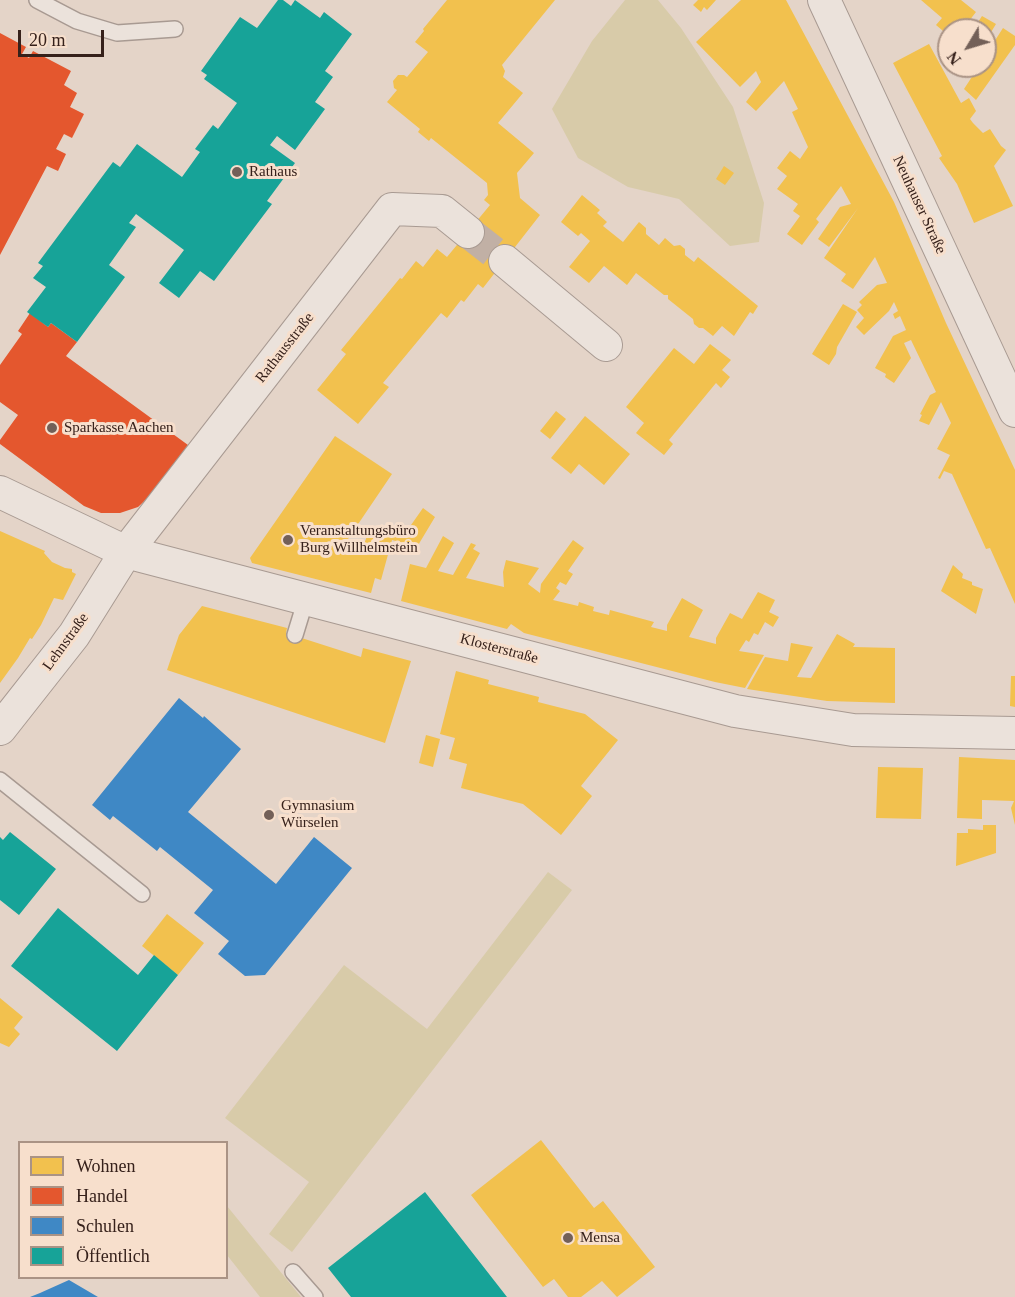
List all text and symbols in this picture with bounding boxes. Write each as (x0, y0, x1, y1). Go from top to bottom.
scale bar (21, 18, 106, 56)
north arrow (937, 18, 997, 78)
text: 20 m (29, 30, 66, 50)
text: N (944, 48, 964, 68)
street label: Neuhauser Straße (888, 153, 950, 257)
place label: Rathaus (249, 163, 297, 181)
marker: Rathaus (230, 165, 244, 179)
street label: Rathausstraße (252, 309, 318, 387)
place label: Sparkasse Aachen (64, 419, 174, 437)
marker: Sparkasse Aachen (45, 421, 59, 435)
place label: Veranstaltungsbüro Burg Willhelmstein (300, 522, 418, 557)
marker: Veranstaltungsbüro Burg Willhelmstein (281, 533, 295, 547)
street label: Lehnstraße (39, 610, 93, 674)
street label: Klosterstraße (458, 630, 540, 668)
place label: Gymnasium Würselen (281, 797, 354, 832)
marker: Gymnasium Würselen (262, 808, 276, 822)
legend (18, 1141, 228, 1279)
text: Wohnen (76, 1156, 136, 1176)
text: Handel (76, 1186, 128, 1206)
text: Schulen (76, 1216, 134, 1236)
place label: Mensa (580, 1229, 620, 1247)
marker: Mensa (561, 1231, 575, 1245)
text: Öffentlich (76, 1246, 150, 1266)

